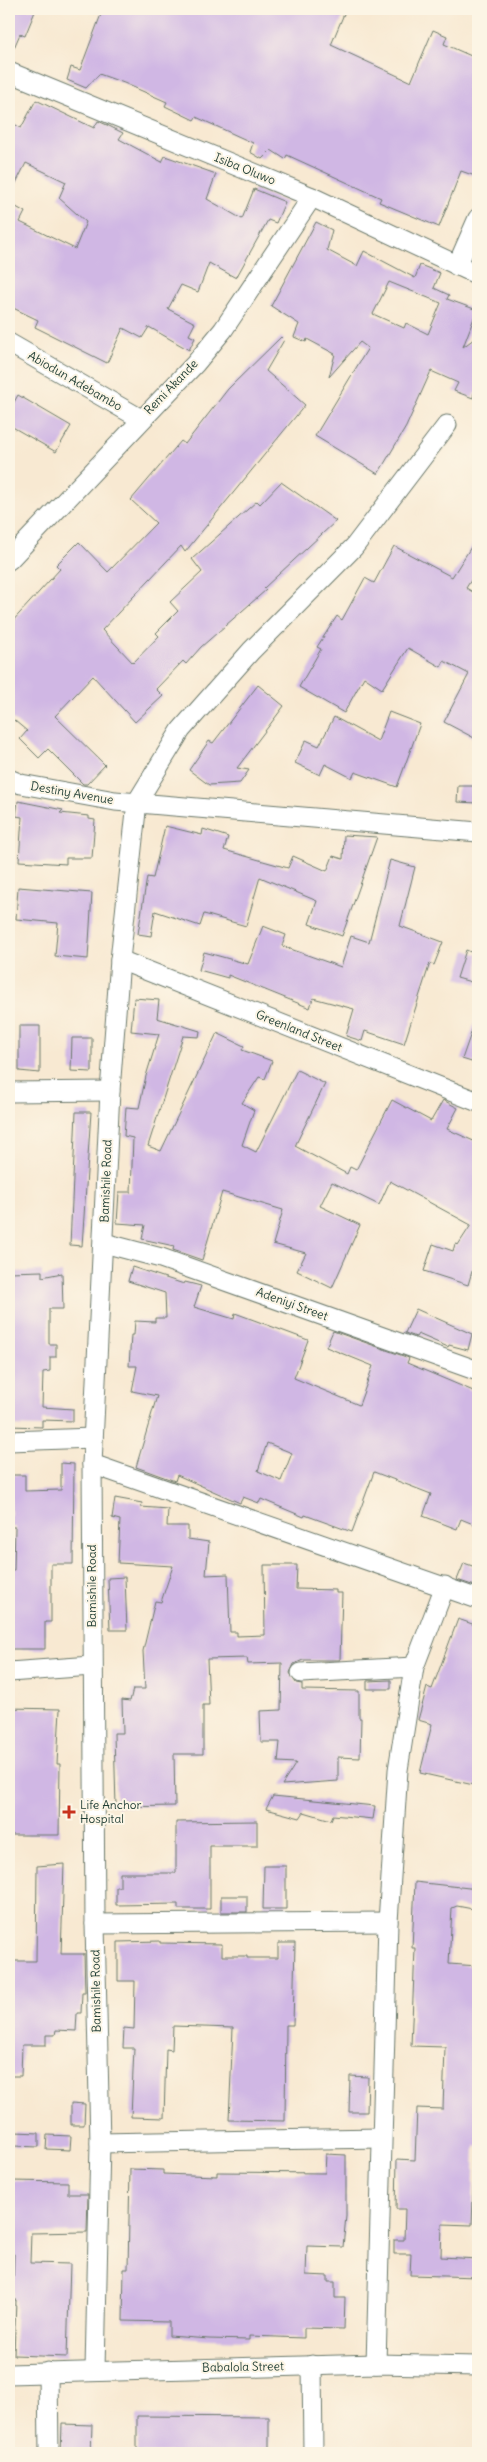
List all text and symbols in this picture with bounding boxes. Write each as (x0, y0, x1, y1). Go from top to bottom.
street label: Isiba Oluwo (212, 149, 278, 188)
street label: Abiodun Adebambo (26, 348, 125, 414)
street label: Remi Akande (141, 356, 201, 417)
street label: Destiny Avenue (29, 778, 115, 807)
street label: Greenland Street (254, 1006, 344, 1055)
street label: Bamishile Road (97, 1139, 114, 1223)
street label: Adeniyi Street (254, 1284, 330, 1323)
street label: Bamishile Road (84, 1544, 99, 1628)
place label: Life Anchor Hospital (80, 1797, 142, 1826)
marker: Life Anchor Hospital (62, 1805, 76, 1819)
street label: Bamishile Road (87, 1949, 104, 2033)
street label: Babalola Street (202, 2358, 284, 2375)

